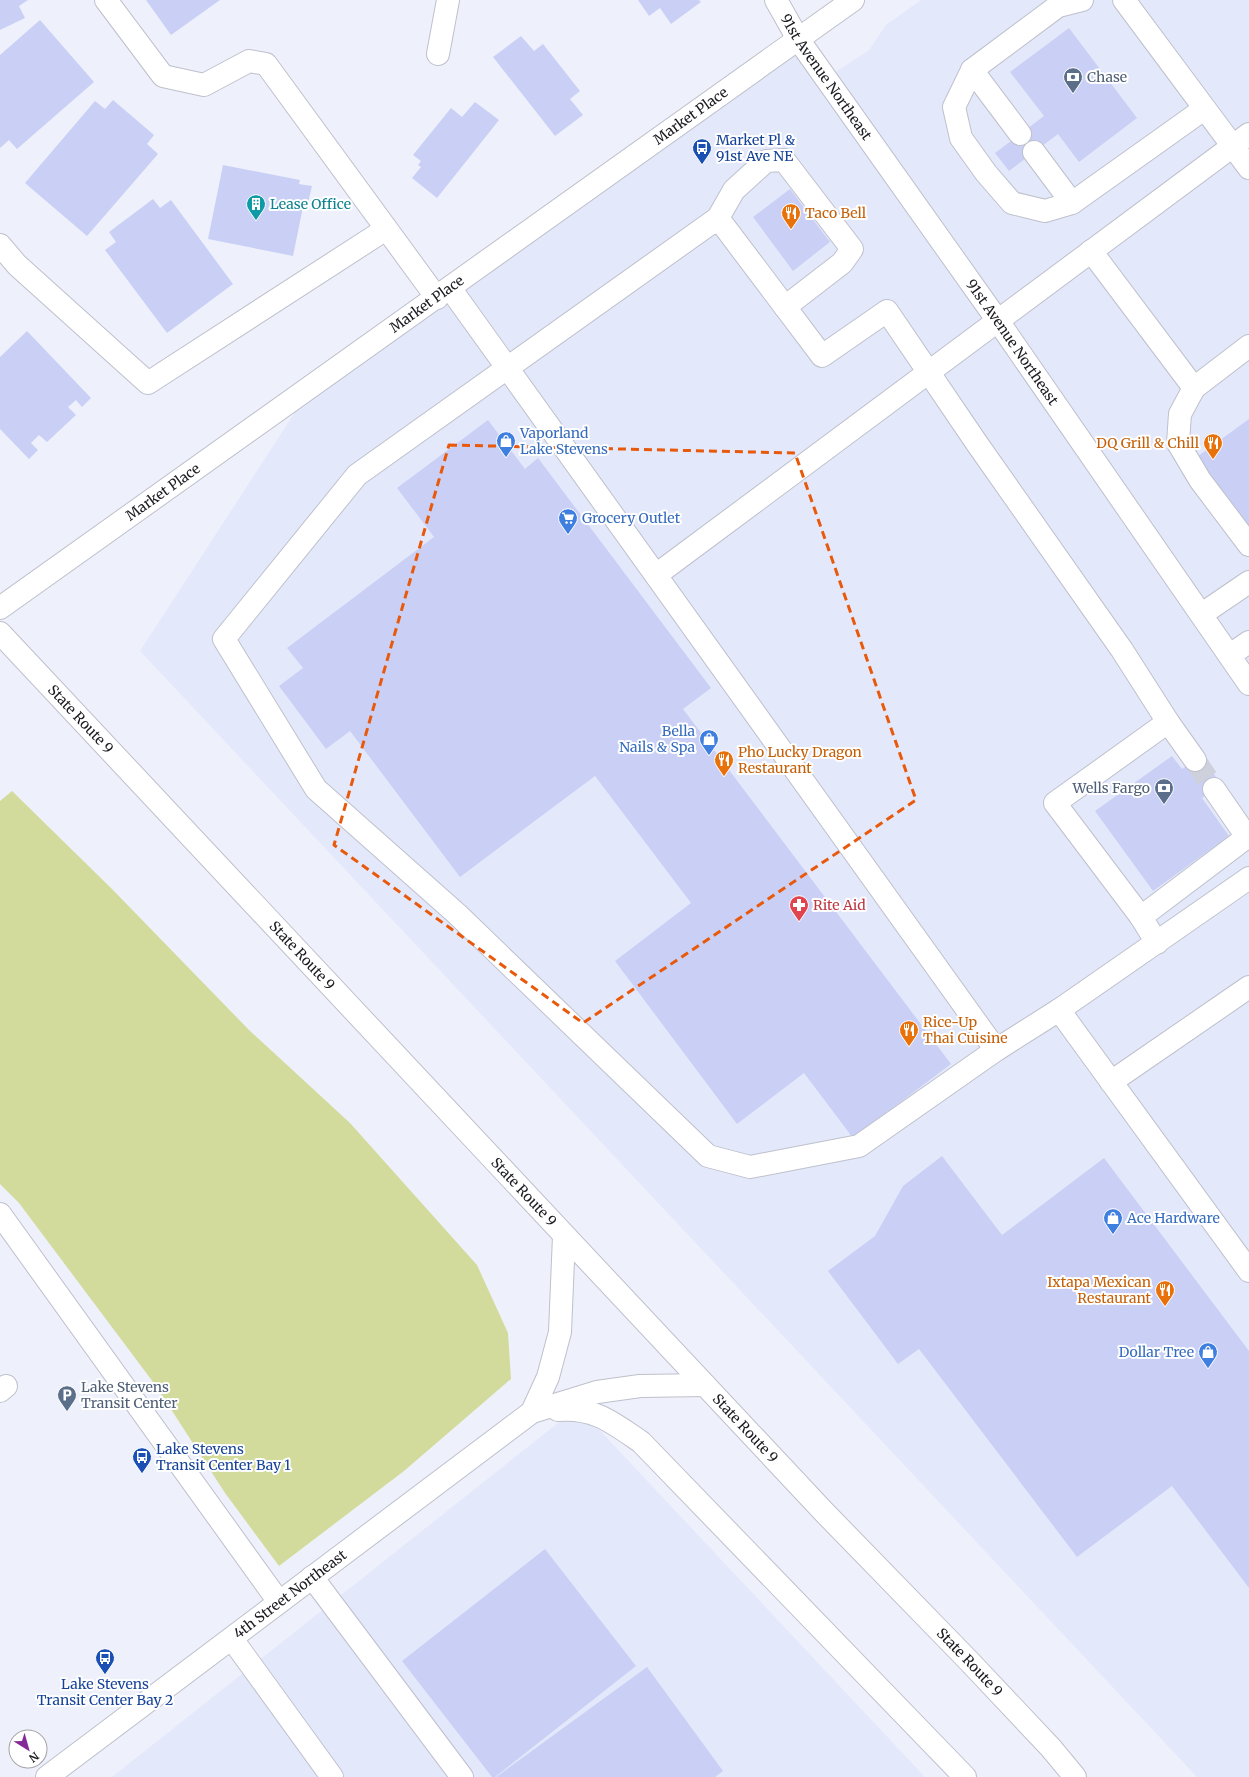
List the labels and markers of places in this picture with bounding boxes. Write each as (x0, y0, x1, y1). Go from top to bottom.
bank icon: Chase (1062, 66, 1084, 94)
place label: Chase (1087, 68, 1127, 86)
place label: Market Pl & 91st Ave NE (716, 131, 795, 165)
bus stop icon: Market Pl & 91st Ave NE (691, 137, 713, 165)
building icon: Lease Office (245, 193, 267, 221)
place label: Lease Office (270, 195, 351, 213)
restaurant icon: Taco Bell (780, 202, 802, 230)
place label: Taco Bell (805, 204, 867, 222)
place label: Vaporland Lake Stevens (519, 424, 608, 458)
shop icon: Vaporland Lake Stevens (495, 430, 517, 458)
restaurant icon: DQ Grill & Chill (1202, 432, 1224, 460)
place label: DQ Grill & Chill (1096, 434, 1200, 452)
supermarket icon: Grocery Outlet (557, 507, 579, 535)
place label: Grocery Outlet (582, 509, 681, 527)
place label: Bella Nails & Spa (619, 722, 695, 756)
shop icon: Bella Nails & Spa (698, 728, 720, 756)
place label: Pho Lucky Dragon Restaurant (738, 743, 862, 777)
restaurant icon: Pho Lucky Dragon Restaurant (713, 749, 735, 777)
bank icon: Wells Fargo (1153, 777, 1175, 805)
place label: Wells Fargo (1072, 779, 1150, 797)
pharmacy icon: Rite Aid (788, 894, 810, 922)
place label: Rite Aid (813, 896, 866, 914)
place label: Rice-Up Thai Cuisine (923, 1013, 1008, 1047)
restaurant icon: Rice-Up Thai Cuisine (898, 1019, 920, 1047)
shop icon: Ace Hardware (1102, 1207, 1124, 1235)
place label: Ace Hardware (1126, 1209, 1220, 1227)
place label: Ixtapa Mexican Restaurant (1047, 1273, 1152, 1307)
restaurant icon: Ixtapa Mexican Restaurant (1154, 1279, 1176, 1307)
shop icon: Dollar Tree (1197, 1341, 1219, 1369)
place label: Dollar Tree (1119, 1343, 1194, 1361)
place label: Lake Stevens Transit Center (81, 1378, 178, 1412)
parking icon: Lake Stevens Transit Center (56, 1384, 78, 1412)
place label: Lake Stevens Transit Center Bay 1 (156, 1440, 291, 1474)
bus stop icon: Lake Stevens Transit Center Bay 1 (131, 1446, 153, 1474)
bus stop icon: Lake Stevens Transit Center Bay 2 (94, 1647, 116, 1675)
place label: Lake Stevens Transit Center Bay 2 (37, 1675, 173, 1709)

